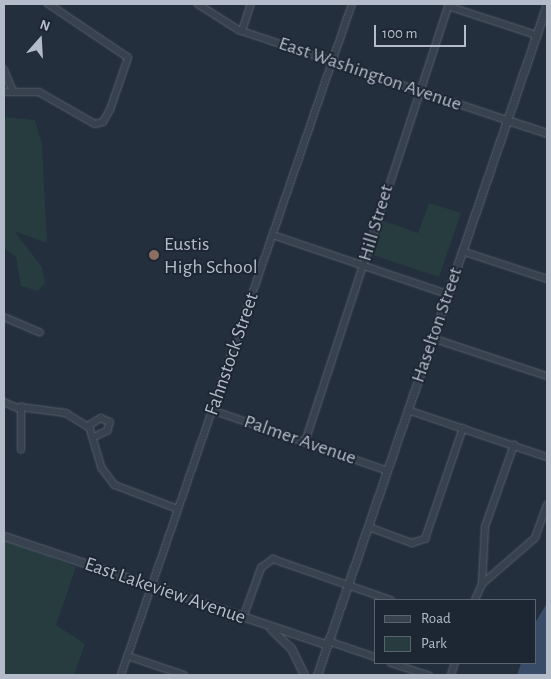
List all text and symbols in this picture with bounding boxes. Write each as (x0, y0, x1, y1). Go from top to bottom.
north arrow (15, 15, 65, 65)
scale bar (376, 15, 468, 47)
text: N (38, 18, 52, 34)
text: 100 m (382, 26, 417, 41)
street label: East Washington Avenue (275, 31, 465, 117)
street label: Hill Street (353, 182, 399, 264)
place label: Eustis High School (164, 232, 258, 279)
marker: Eustis High School (148, 249, 160, 261)
street label: Haselton Street (406, 264, 468, 386)
street label: Fahnstock Street (200, 289, 264, 419)
street label: Palmer Avenue (241, 410, 359, 470)
street label: East Lakeview Avenue (81, 552, 249, 630)
legend (374, 599, 536, 664)
text: Road (421, 611, 451, 626)
text: Park (421, 636, 447, 651)

